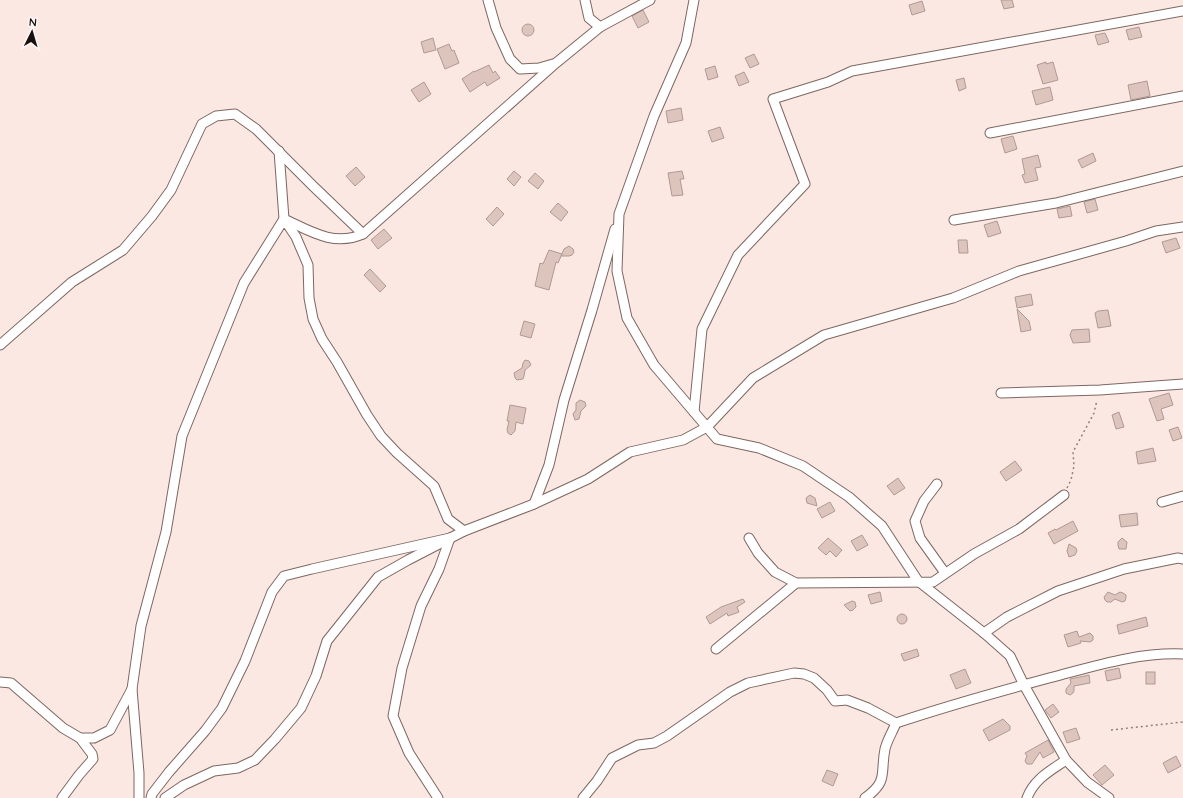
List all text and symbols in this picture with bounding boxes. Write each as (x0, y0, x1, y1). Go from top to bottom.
north arrow (12, 12, 52, 52)
text: N (28, 15, 38, 29)

